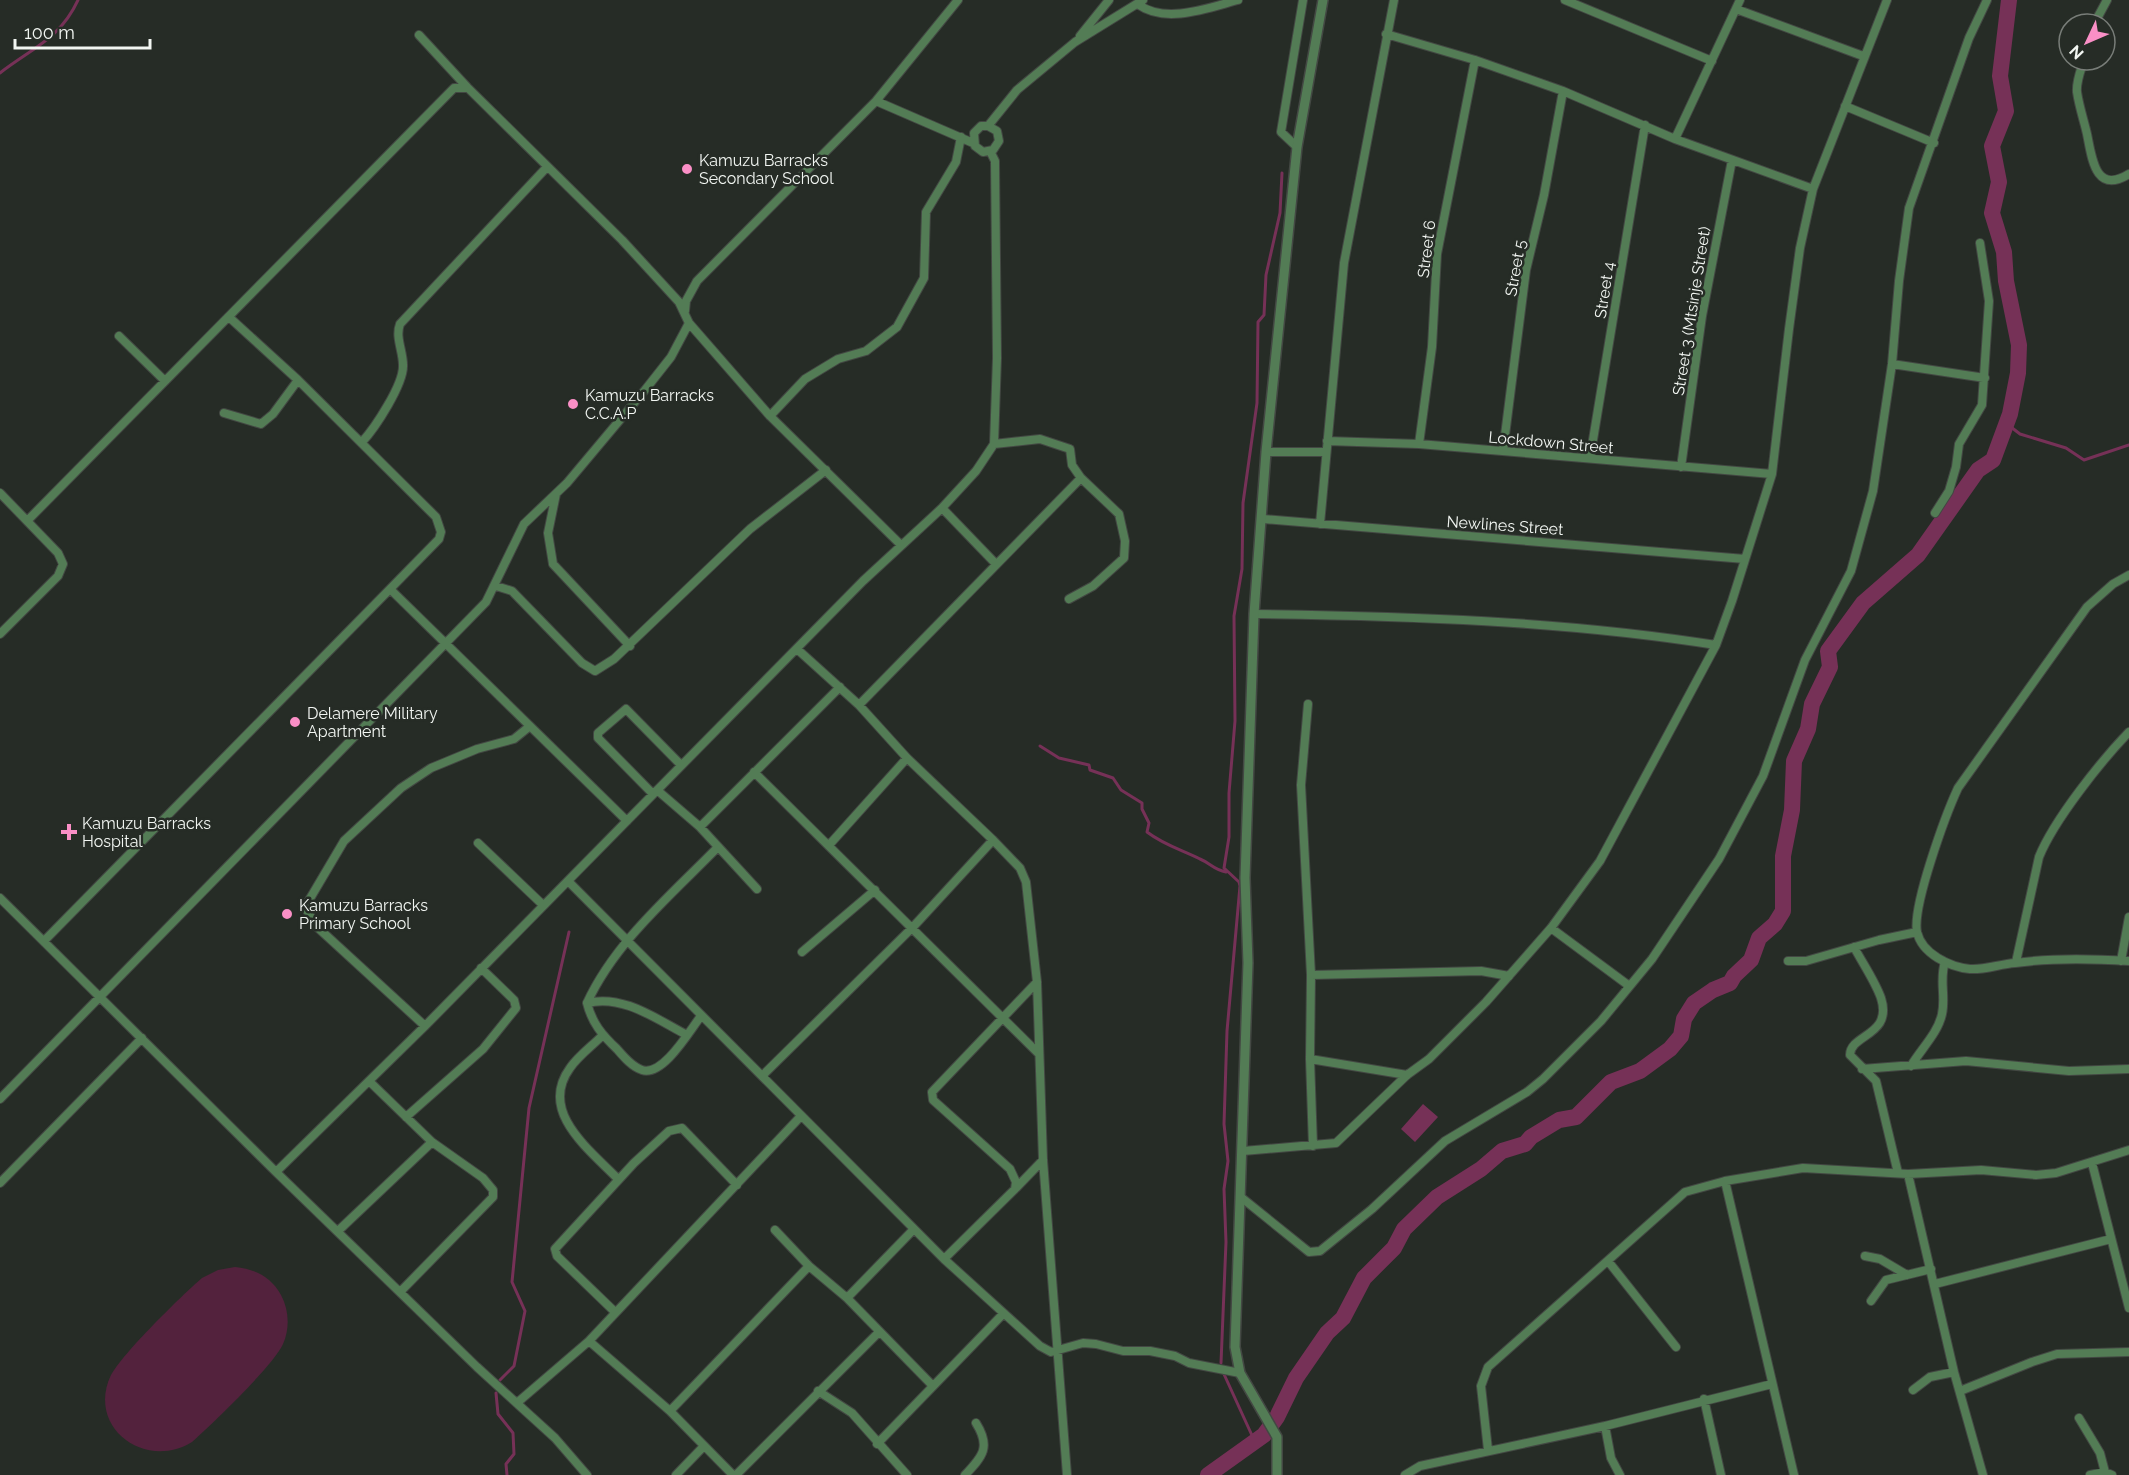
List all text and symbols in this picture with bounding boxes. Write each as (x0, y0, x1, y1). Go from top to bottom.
scale bar (15, 12, 150, 50)
north arrow (2057, 12, 2117, 72)
text: 100 m (24, 22, 75, 43)
text: N (2065, 41, 2088, 63)
place label: Kamuzu Barracks Secondary School (699, 151, 834, 188)
marker: Kamuzu Barracks Secondary School (680, 162, 694, 176)
street label: Street 6 (1414, 219, 1439, 279)
street label: Street 3 (Mtsinje Street) (1669, 225, 1714, 397)
street label: Street 5 (1501, 238, 1530, 298)
street label: Street 4 (1591, 260, 1618, 320)
place label: Kamuzu Barracks C.C.A.P (585, 386, 714, 423)
marker: Kamuzu Barracks C.C.A.P (566, 397, 580, 411)
street label: Lockdown Street (1488, 428, 1615, 457)
street label: Newlines Street (1446, 512, 1565, 539)
place label: Delamere Military Apartment (307, 704, 438, 741)
marker: Delamere Military Apartment (288, 715, 302, 729)
place label: Kamuzu Barracks Hospital (82, 814, 211, 851)
marker: Kamuzu Barracks Hospital (60, 823, 78, 841)
place label: Kamuzu Barracks Primary School (299, 896, 428, 933)
marker: Kamuzu Barracks Primary School (280, 907, 294, 921)

